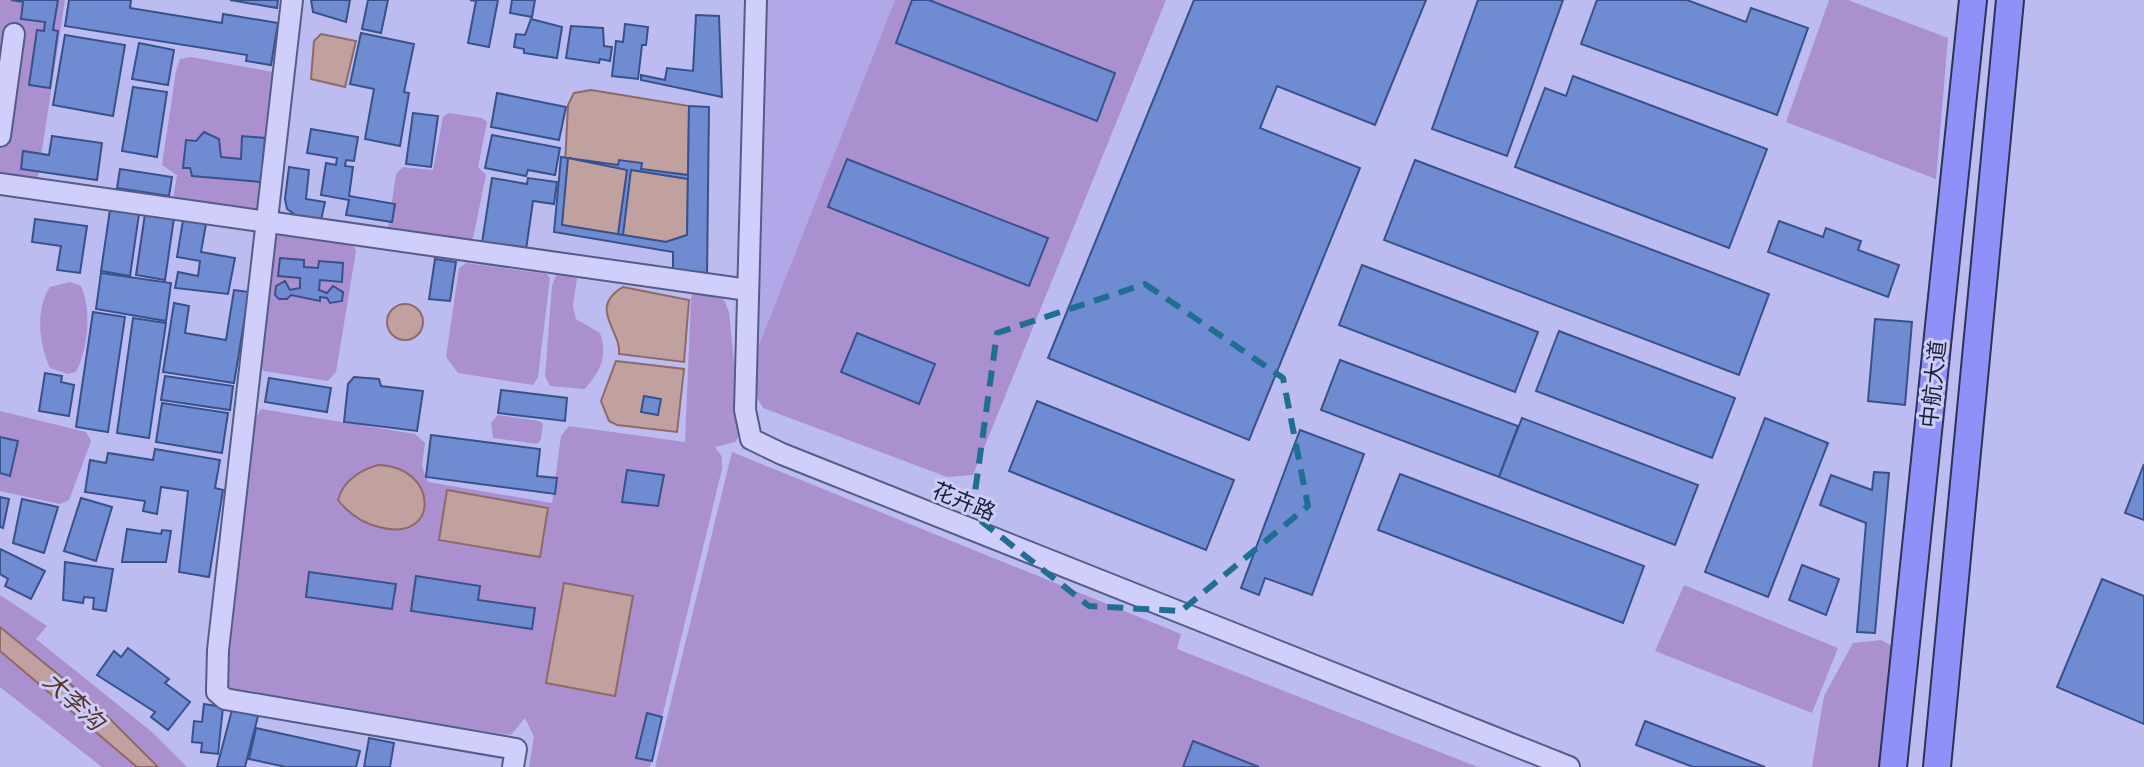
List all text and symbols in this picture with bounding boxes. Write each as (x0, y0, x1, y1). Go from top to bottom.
street label: 中航大道 (1914, 339, 1952, 429)
street label: 花卉路 (928, 476, 1000, 526)
water label: 大李沟 (37, 665, 113, 739)

